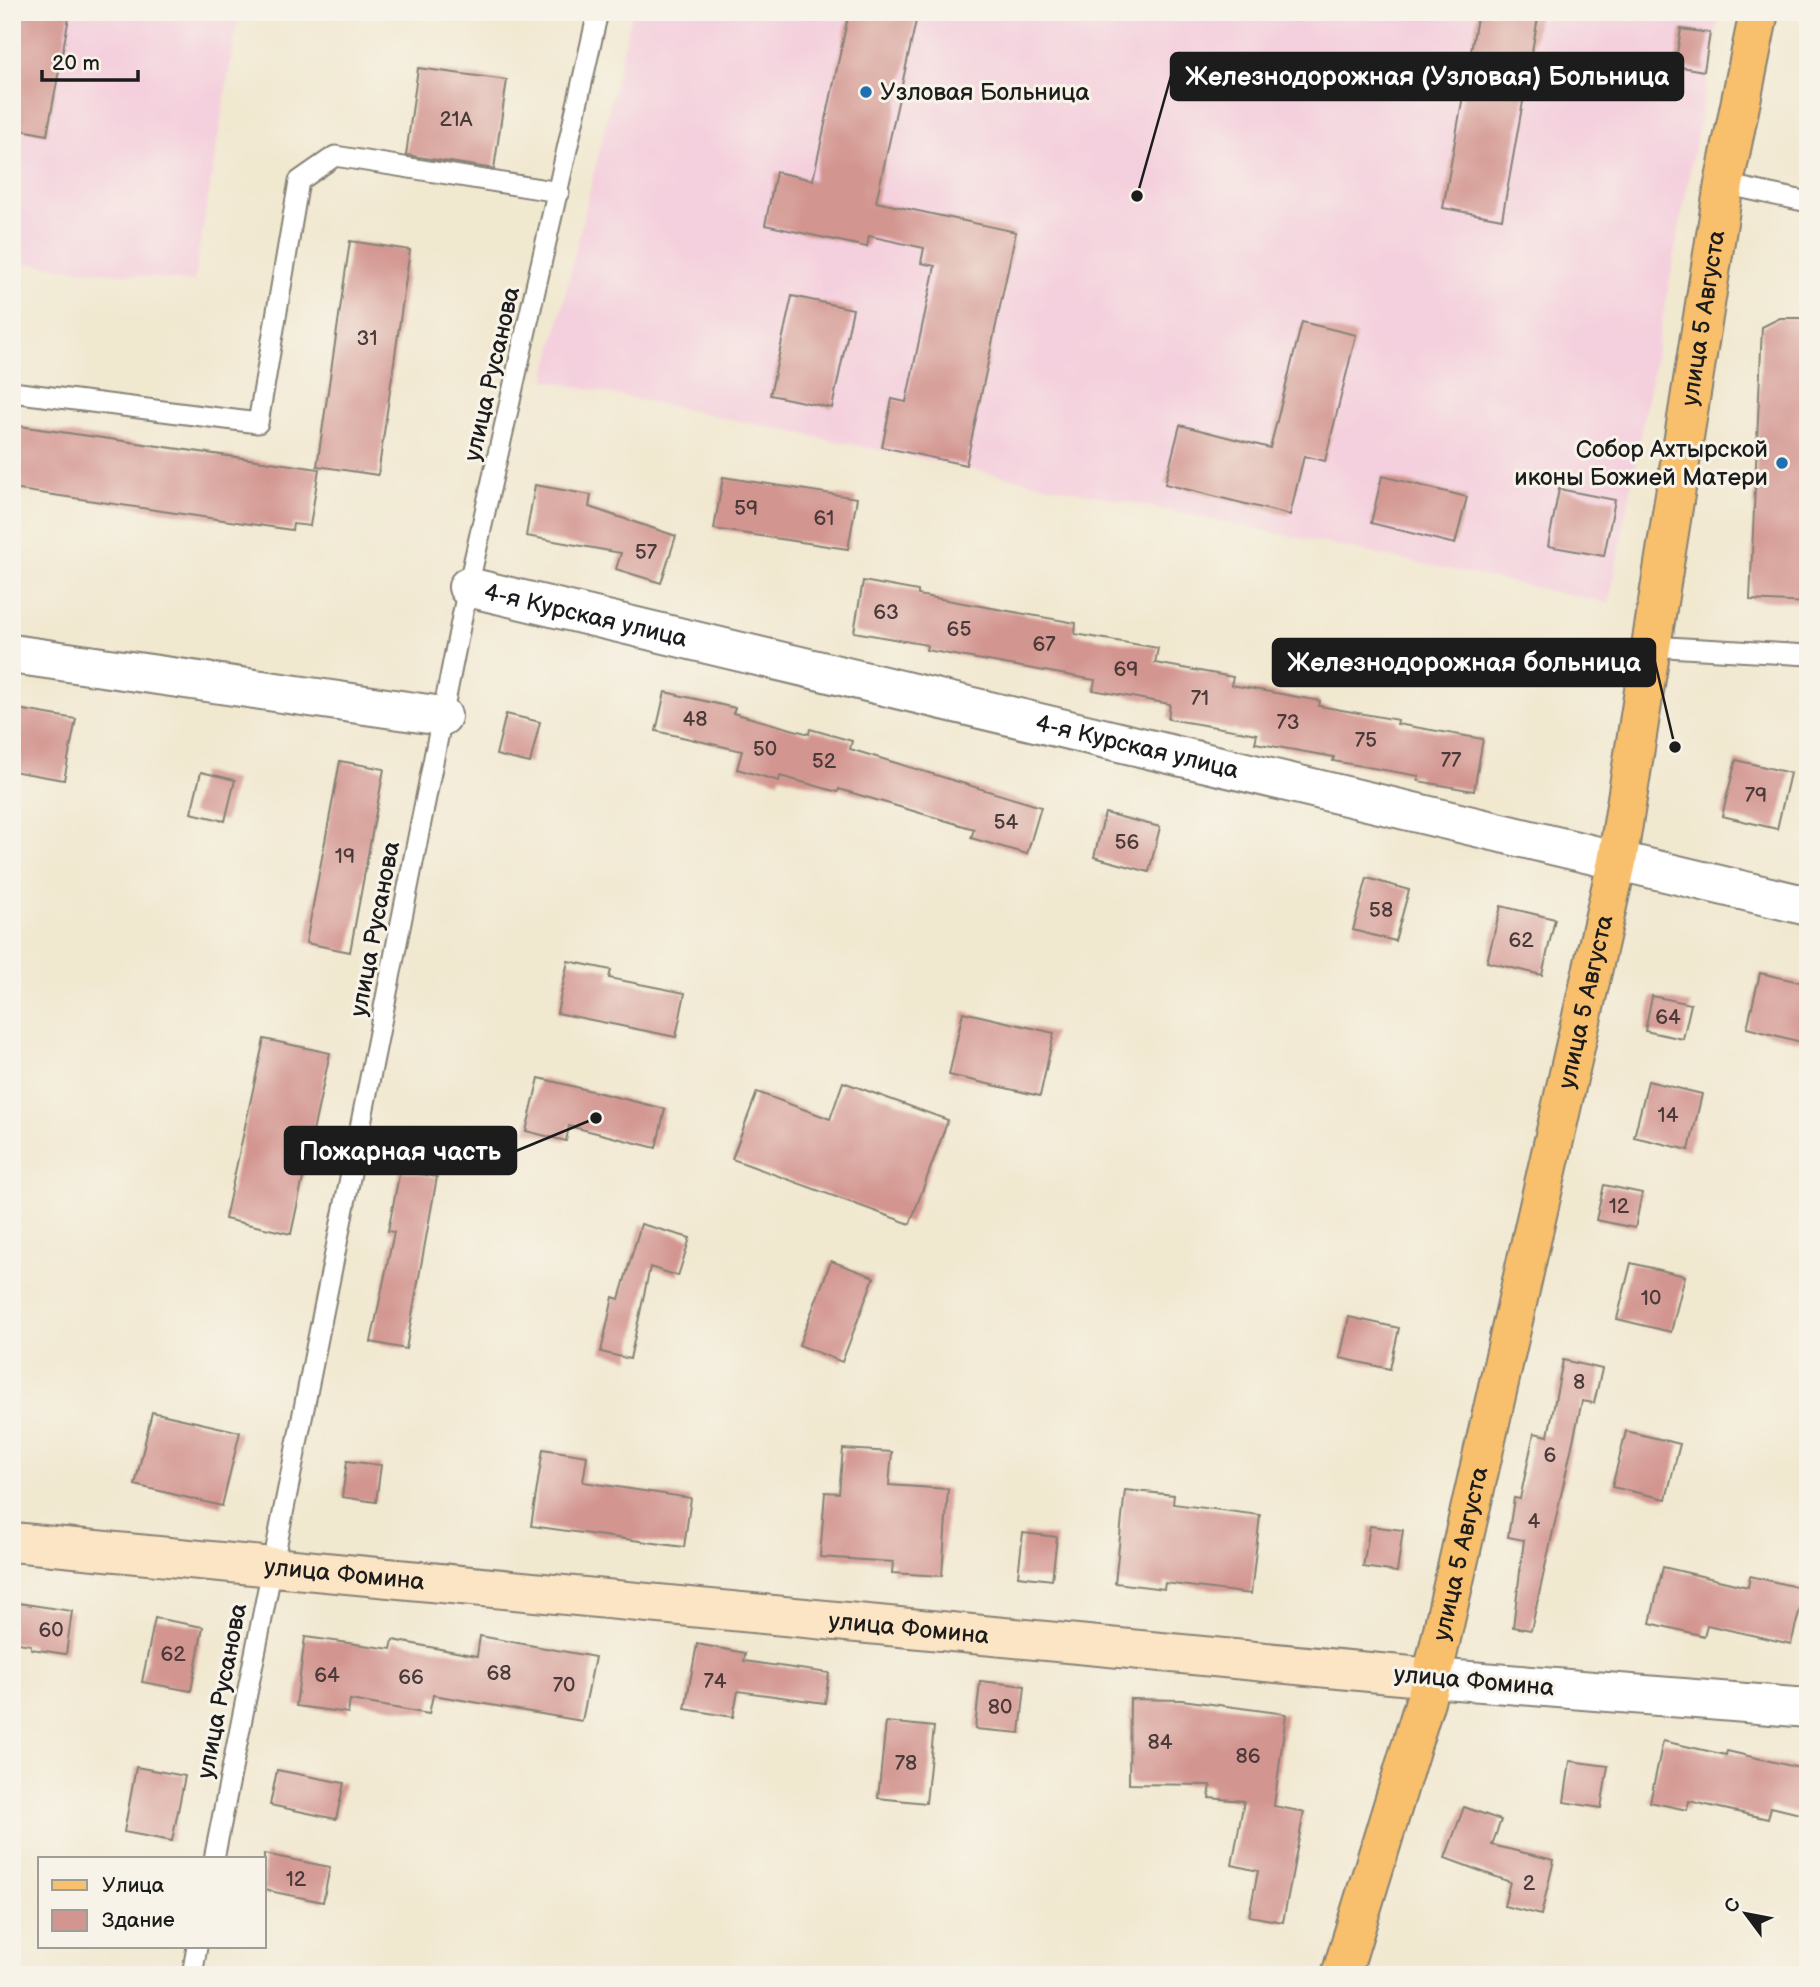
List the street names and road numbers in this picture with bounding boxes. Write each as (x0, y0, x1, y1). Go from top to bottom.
street label: улица 5 Августа (1675, 228, 1731, 408)
street label: улица Русанова (458, 284, 526, 464)
street label: 4-я Курская улица (481, 577, 690, 653)
street label: 4-я Курская улица (1033, 708, 1242, 785)
street label: улица Русанова (344, 839, 406, 1019)
street label: улица 5 Августа (1552, 912, 1619, 1092)
street label: улица 5 Августа (1426, 1464, 1494, 1644)
street label: улица Фомина (263, 1552, 426, 1596)
street label: улица Русанова (191, 1601, 253, 1781)
street label: улица Фомина (827, 1606, 990, 1650)
street label: улица Фомина (1393, 1660, 1555, 1702)

